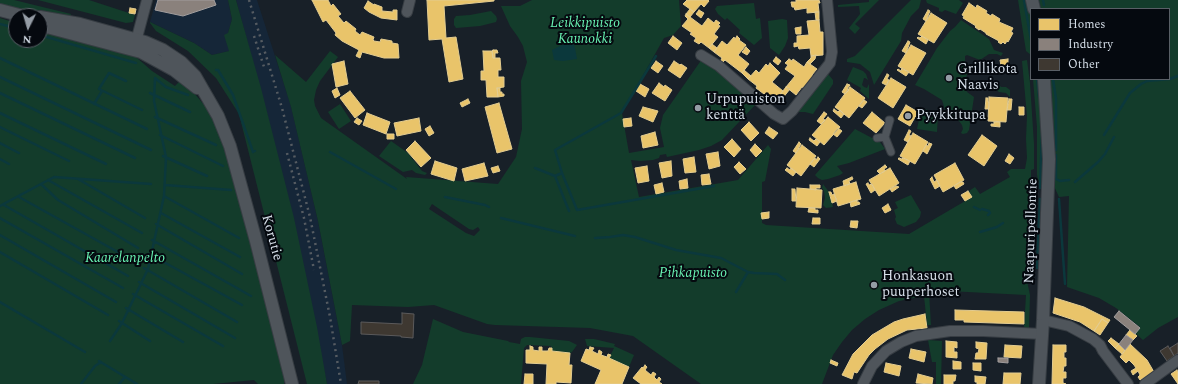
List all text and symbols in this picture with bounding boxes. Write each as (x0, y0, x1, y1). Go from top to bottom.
north arrow (8, 8, 48, 48)
legend (1030, 8, 1170, 80)
text: Homes (1068, 15, 1106, 34)
park label: Leikkipuisto Kaunokki (550, 16, 620, 48)
text: N (22, 31, 32, 48)
text: Industry (1068, 35, 1113, 54)
text: Other (1068, 55, 1100, 74)
place label: Grillikota Naavis (957, 62, 1017, 94)
marker: Grillikota Naavis (944, 73, 954, 83)
place label: Urpupuiston kenttä (706, 92, 785, 124)
marker: Urpupuiston kenttä (693, 103, 703, 113)
place label: Pyykkitupa (916, 108, 986, 124)
marker: Pyykkitupa (903, 111, 913, 121)
street label: Naapuripellontie (1022, 178, 1042, 284)
street label: Korutie (257, 213, 285, 263)
park label: Kaarelanpelto (85, 251, 165, 267)
park label: Pihkapuisto (659, 266, 727, 282)
place label: Honkasuon puuperhoset (882, 269, 959, 302)
marker: Honkasuon puuperhoset (869, 280, 879, 290)

